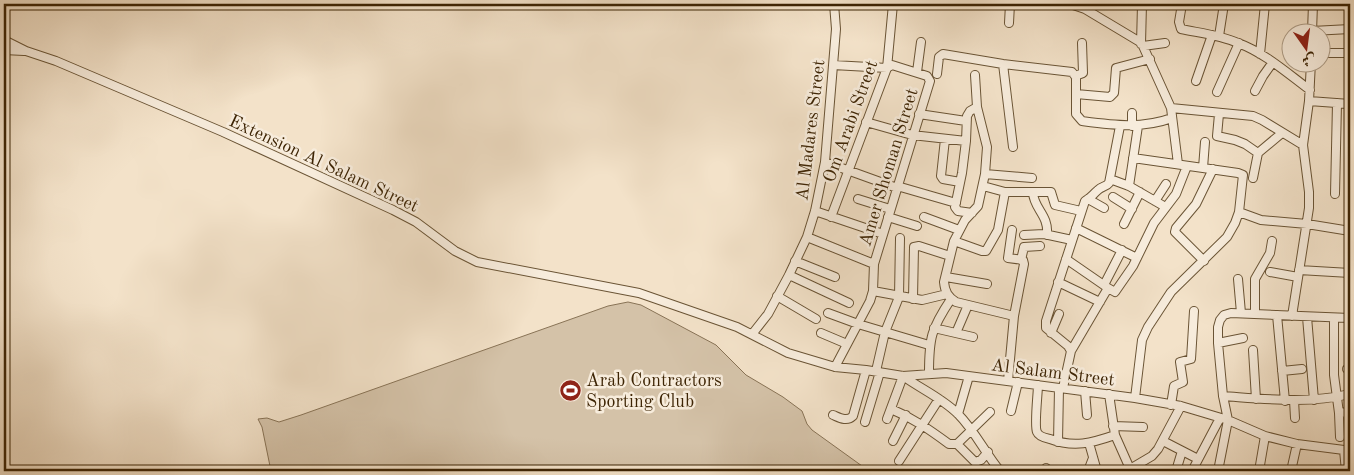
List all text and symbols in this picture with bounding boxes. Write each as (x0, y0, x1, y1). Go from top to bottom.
north arrow (1282, 22, 1332, 72)
text: ش (1300, 51, 1317, 68)
street label: Al Madares Street (793, 58, 829, 202)
street label: Om Arabi Street (820, 58, 881, 185)
street label: Amer Shoman Street (856, 86, 922, 248)
street label: Extension Al Salam Street (226, 112, 421, 216)
street label: Al Salam Street (990, 356, 1116, 390)
place label: Arab Contractors Sporting Club (586, 372, 722, 411)
sports icon: Arab Contractors Sporting Club (558, 378, 582, 402)

